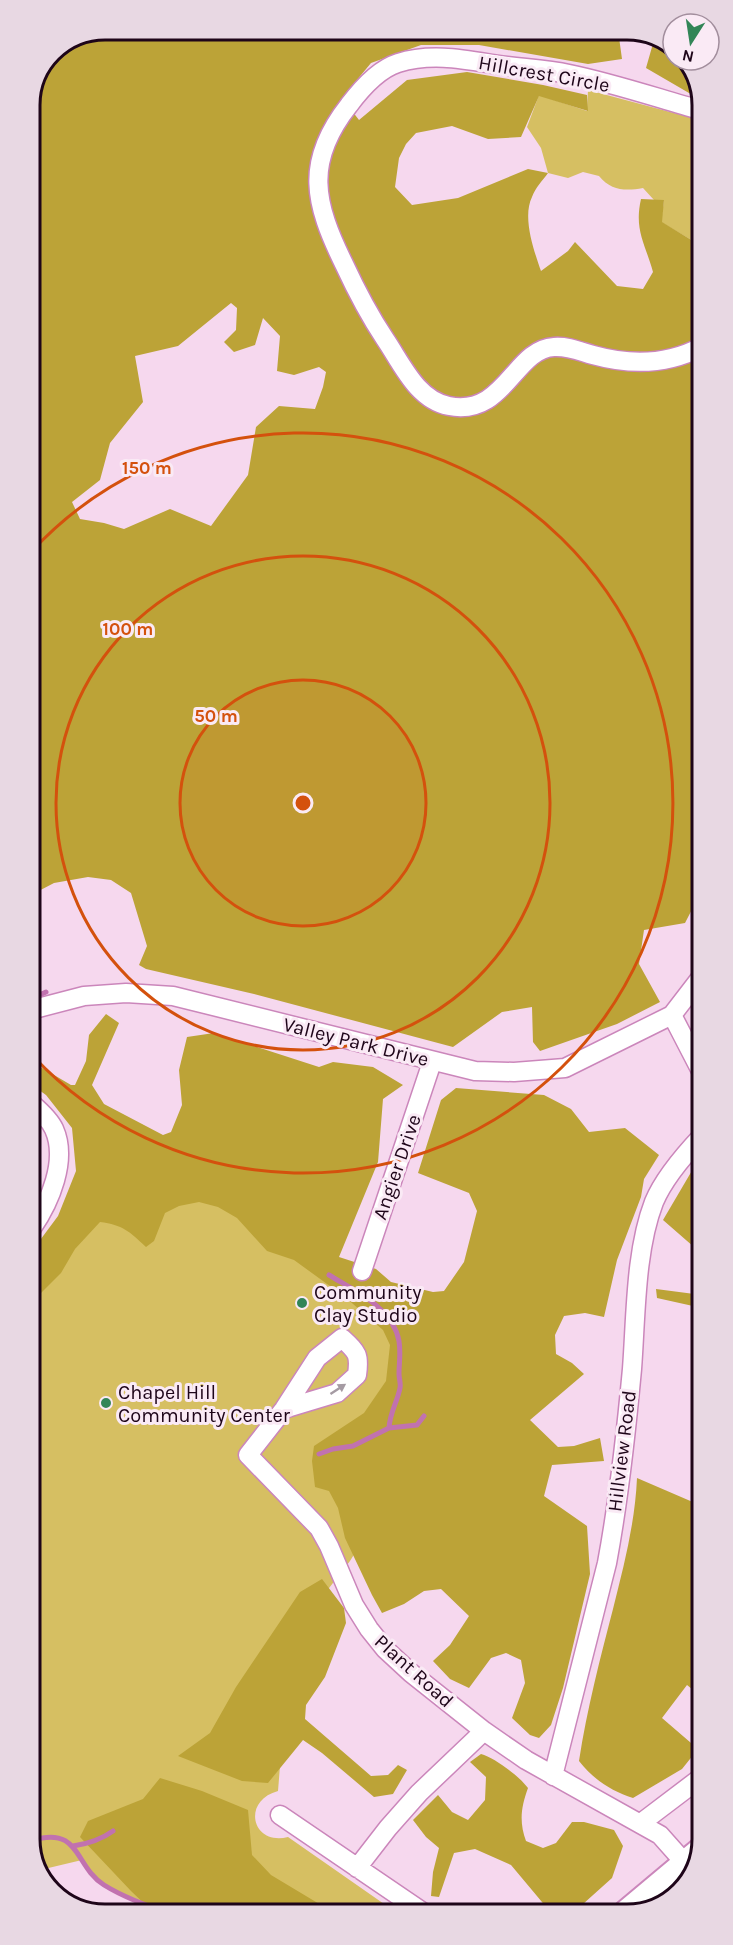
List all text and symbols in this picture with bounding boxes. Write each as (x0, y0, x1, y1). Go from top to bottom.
north arrow (661, 12, 721, 72)
text: N (680, 46, 696, 67)
street label: Hillcrest Circle (477, 51, 611, 97)
text: 150 m (122, 457, 172, 479)
text: 100 m (103, 618, 153, 640)
text: 50 m (194, 705, 238, 727)
centre of rings (293, 793, 313, 813)
street label: Valley Park Drive (281, 1013, 431, 1071)
street label: Angier Drive (368, 1111, 426, 1223)
place label: Community Clay Studio (314, 1281, 422, 1327)
marker: Community Clay Studio (295, 1296, 309, 1310)
place label: Chapel Hill Community Center (118, 1381, 291, 1427)
one-way arrow (330, 1384, 347, 1395)
street label: Hillview Road (603, 1389, 641, 1513)
marker: Chapel Hill Community Center (99, 1396, 113, 1410)
street label: Plant Road (370, 1630, 458, 1712)

